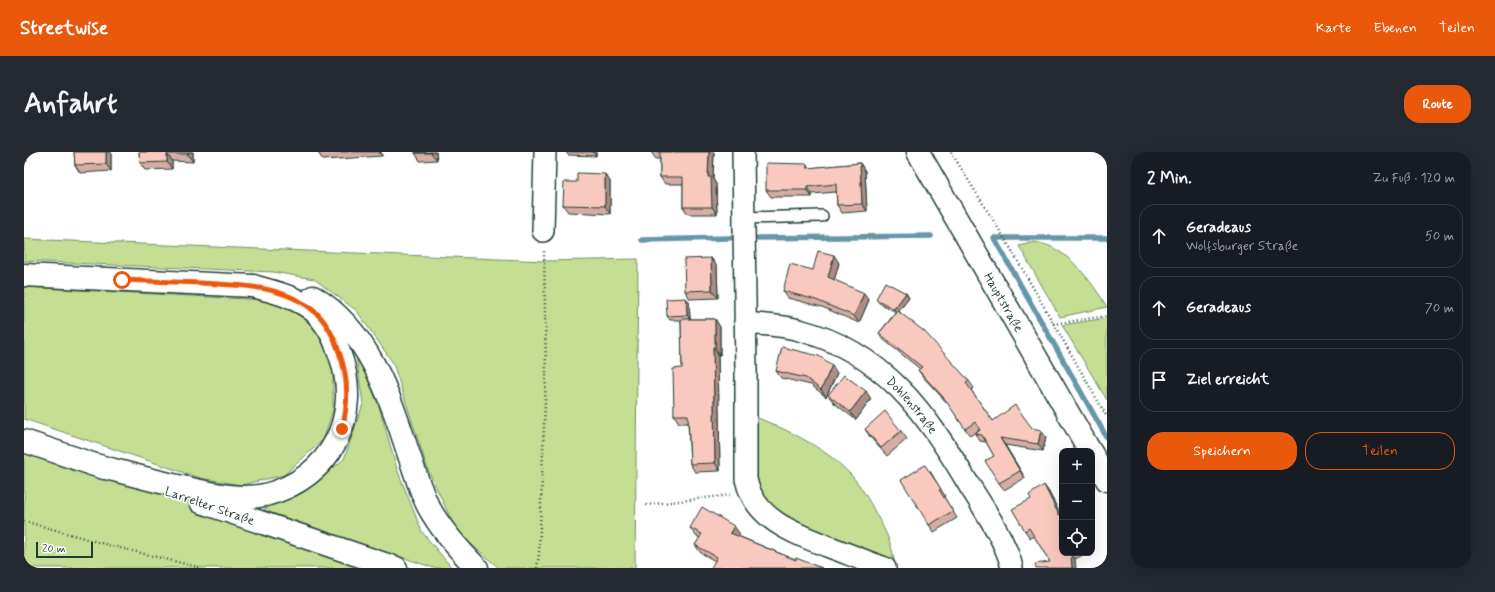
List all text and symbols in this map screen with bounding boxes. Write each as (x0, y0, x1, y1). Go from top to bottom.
text: Streetwise (20, 16, 108, 41)
text: Karte (1316, 19, 1351, 37)
text: Ebenen (1373, 19, 1417, 37)
text: Teilen (1439, 19, 1475, 37)
button: Route (1404, 85, 1471, 123)
text: Anfahrt (24, 86, 117, 123)
text: 2 Min. (1147, 167, 1192, 189)
text: Zu Fuß · 120 m (1372, 170, 1455, 187)
text: Geradeaus (1186, 218, 1251, 238)
icon: ahead (1148, 225, 1170, 247)
text: 50 m (1425, 228, 1454, 245)
text: Wolfsburger Straße (1186, 238, 1298, 255)
street label: Hauptstraße (979, 270, 1027, 336)
route start (113, 271, 131, 289)
icon: ahead (1148, 297, 1170, 319)
text: Geradeaus (1186, 298, 1251, 318)
text: 70 m (1425, 300, 1454, 317)
icon: arrive (1148, 369, 1170, 391)
text: Ziel erreicht (1186, 370, 1269, 390)
street label: Dohlenstraße (882, 373, 941, 438)
route end (333, 420, 351, 438)
button: Speichern (1147, 432, 1297, 470)
button: Teilen (1305, 432, 1455, 470)
map controls (1059, 448, 1095, 556)
button: + (1059, 448, 1095, 484)
street label: Larrelter Straße (162, 483, 257, 530)
button: − (1059, 484, 1095, 520)
button: locate (1059, 520, 1095, 556)
scale bar (36, 540, 93, 559)
text: 20 m (42, 542, 65, 556)

